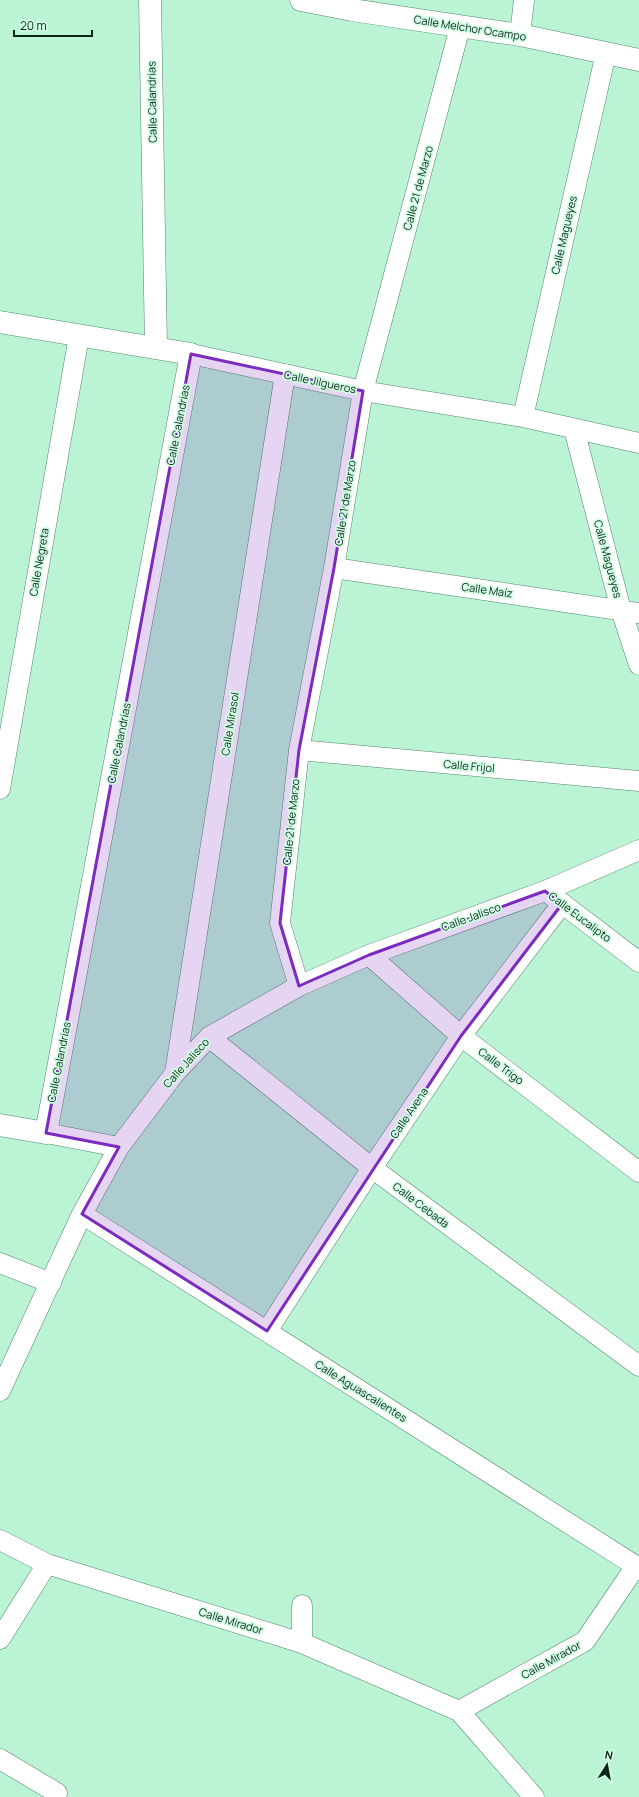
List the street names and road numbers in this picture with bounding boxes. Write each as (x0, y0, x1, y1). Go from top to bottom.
street label: Calle Melchor Ocampo (413, 11, 528, 44)
street label: Calle Calandrias (143, 61, 160, 143)
street label: Calle 21 de Marzo (399, 144, 436, 232)
street label: Calle Magueyes (547, 194, 580, 276)
street label: Calle Jilgueros (283, 367, 358, 397)
street label: Calle Calandrias (162, 383, 193, 467)
street label: Calle 21 de Marzo (330, 458, 359, 547)
street label: Calle Magueyes (591, 518, 626, 600)
street label: Calle Negreta (25, 527, 52, 597)
street label: Calle Maíz (461, 578, 514, 601)
street label: Calle Mirasol (217, 691, 242, 757)
street label: Calle Calandrias (103, 701, 134, 785)
street label: Calle Frijol (443, 756, 495, 775)
street label: Calle 21 de Marzo (279, 777, 303, 866)
street label: Calle Eucalipto (546, 888, 615, 945)
street label: Calle Jalisco (439, 899, 503, 934)
street label: Calle Calandrias (43, 1020, 74, 1104)
street label: Calle Jalisco (159, 1034, 212, 1091)
street label: Calle Trigo (475, 1044, 527, 1088)
street label: Calle Avena (386, 1084, 431, 1141)
street label: Calle Cebada (390, 1178, 453, 1231)
street label: Calle Aguascalientes (312, 1356, 410, 1425)
street label: Calle Mirador (197, 1604, 265, 1637)
street label: Calle Mirador (518, 1637, 583, 1682)

